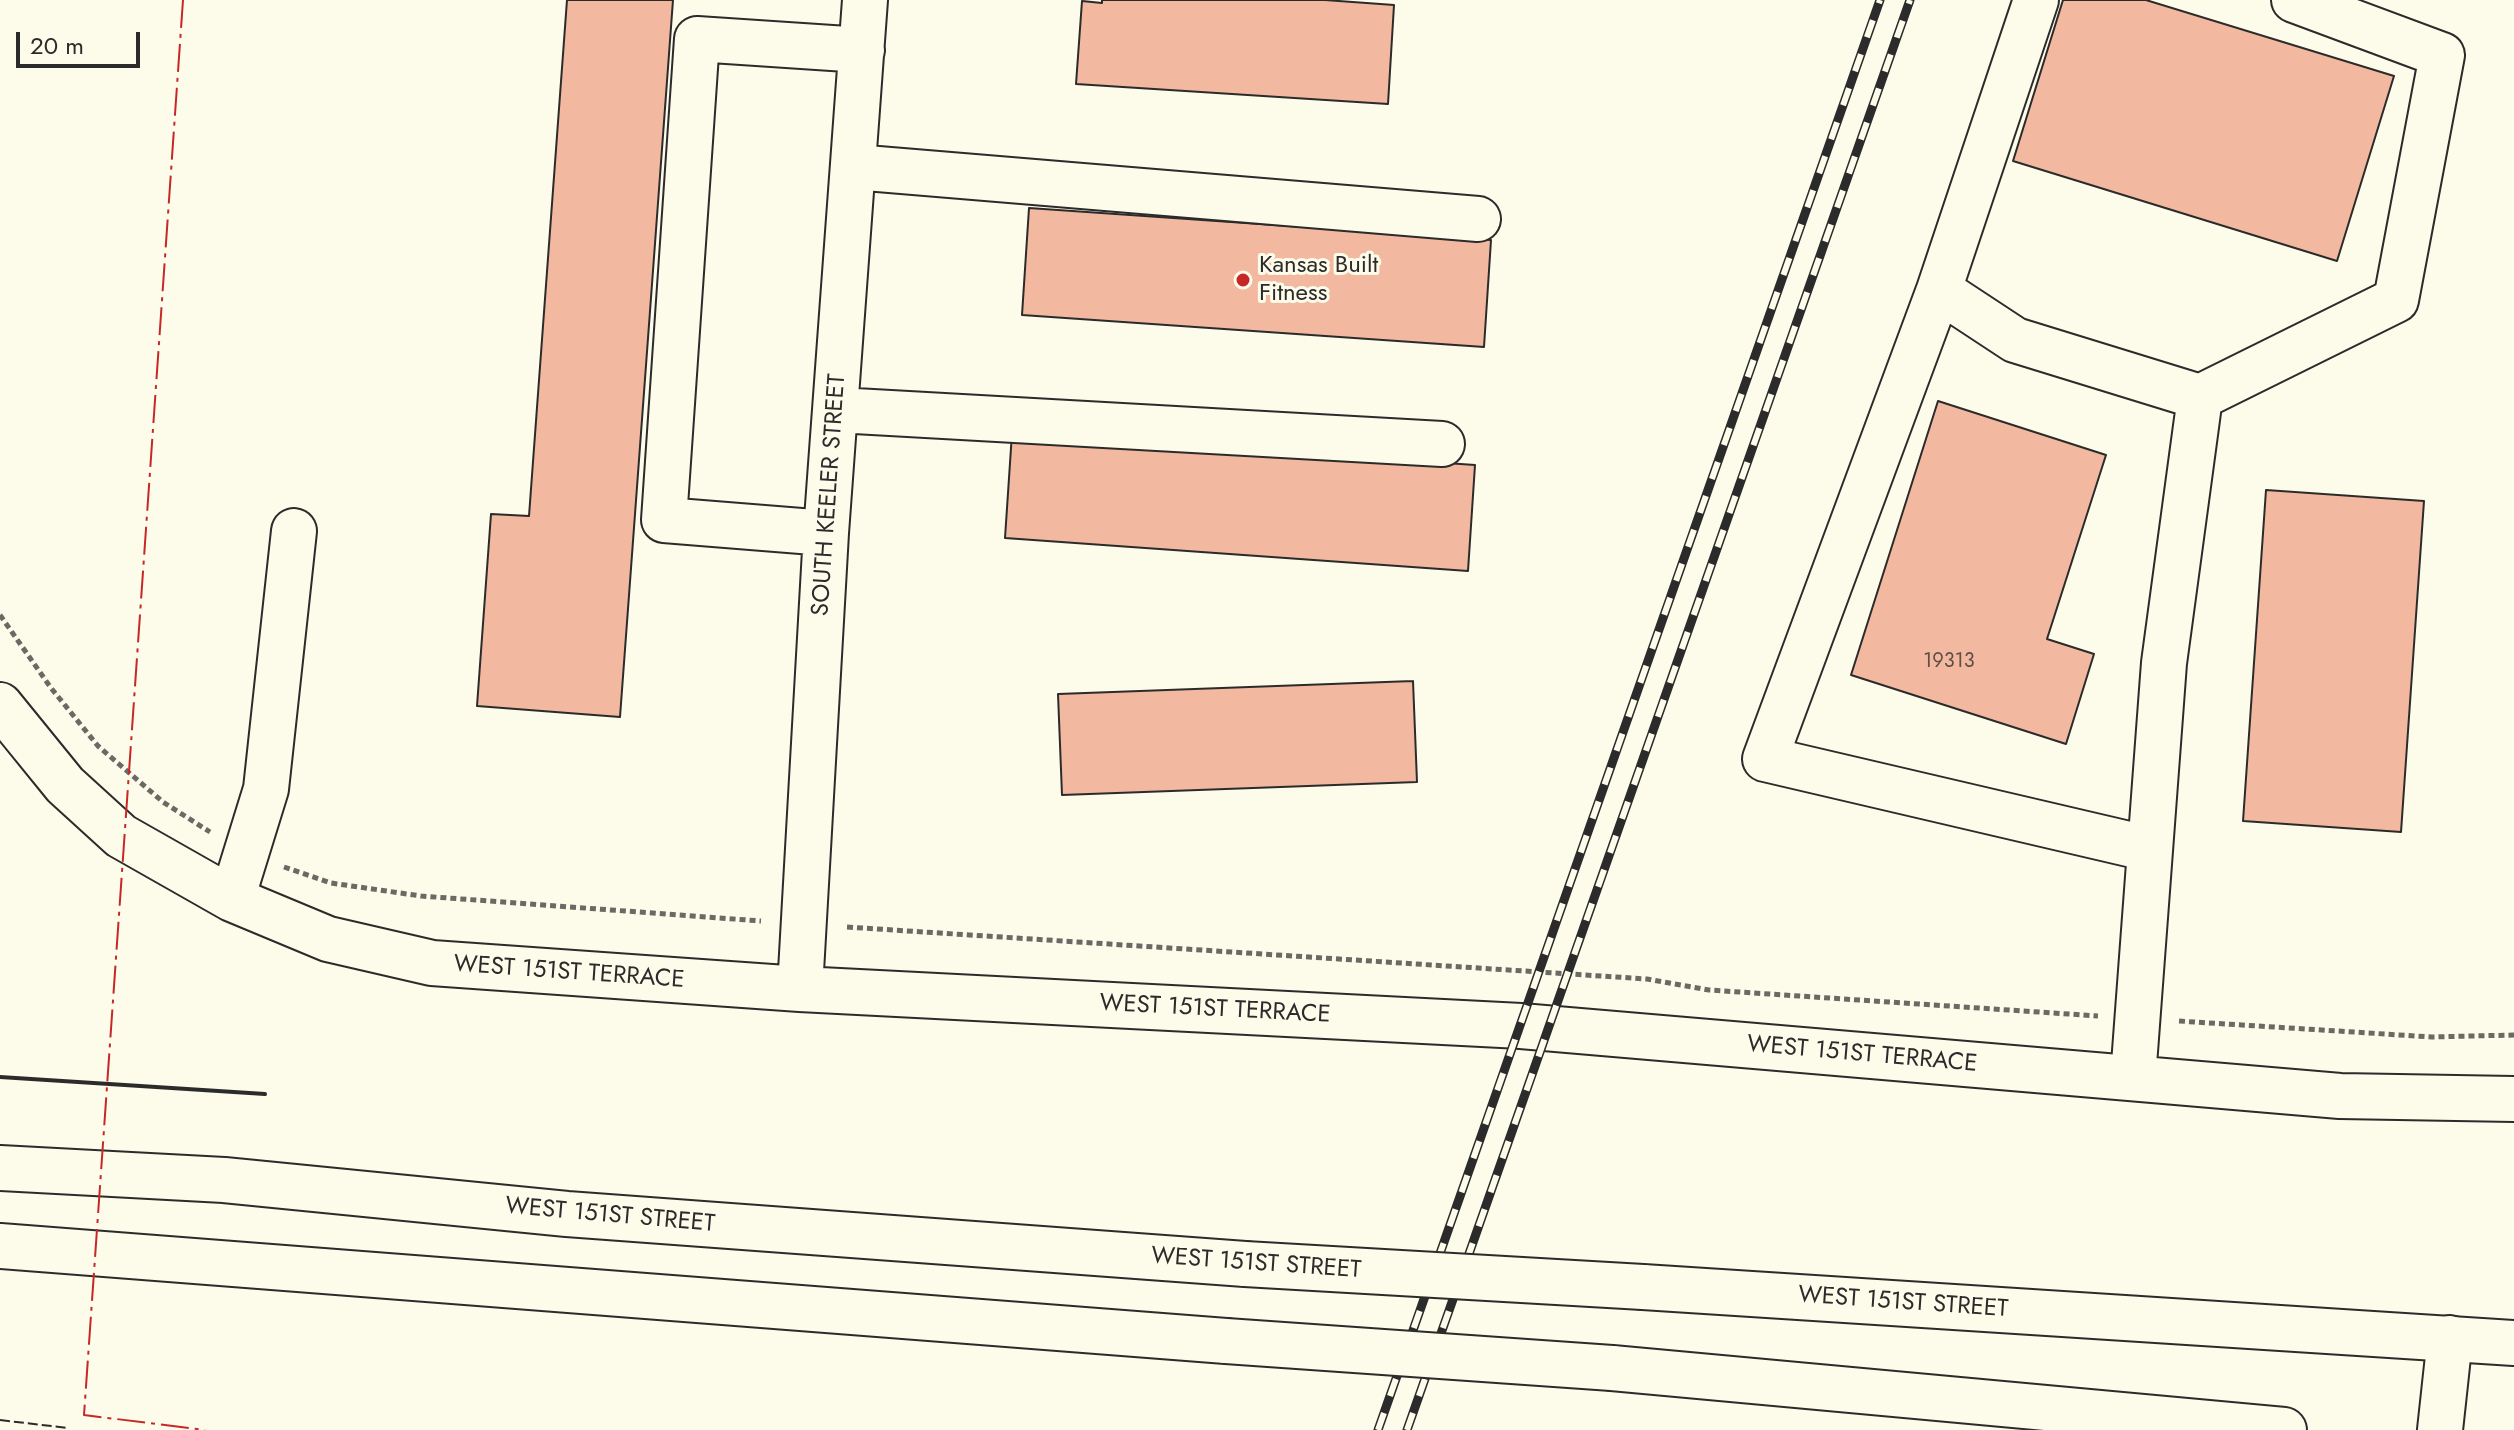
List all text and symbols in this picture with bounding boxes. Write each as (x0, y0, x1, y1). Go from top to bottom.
scale bar (20, 16, 144, 66)
text: 20 m (30, 28, 84, 63)
place label: Kansas Built Fitness (1259, 252, 1378, 308)
marker: Kansas Built Fitness (1234, 271, 1252, 289)
street label: SOUTH KEELER STREET (807, 373, 853, 617)
house number: 19313 (1923, 650, 1975, 674)
street label: WEST 151ST TERRACE (453, 951, 685, 995)
street label: WEST 151ST TERRACE (1099, 990, 1331, 1030)
street label: WEST 151ST TERRACE (1746, 1031, 1978, 1079)
street label: WEST 151ST STREET (504, 1192, 716, 1240)
street label: WEST 151ST STREET (1150, 1242, 1362, 1286)
street label: WEST 151ST STREET (1797, 1281, 2009, 1325)

